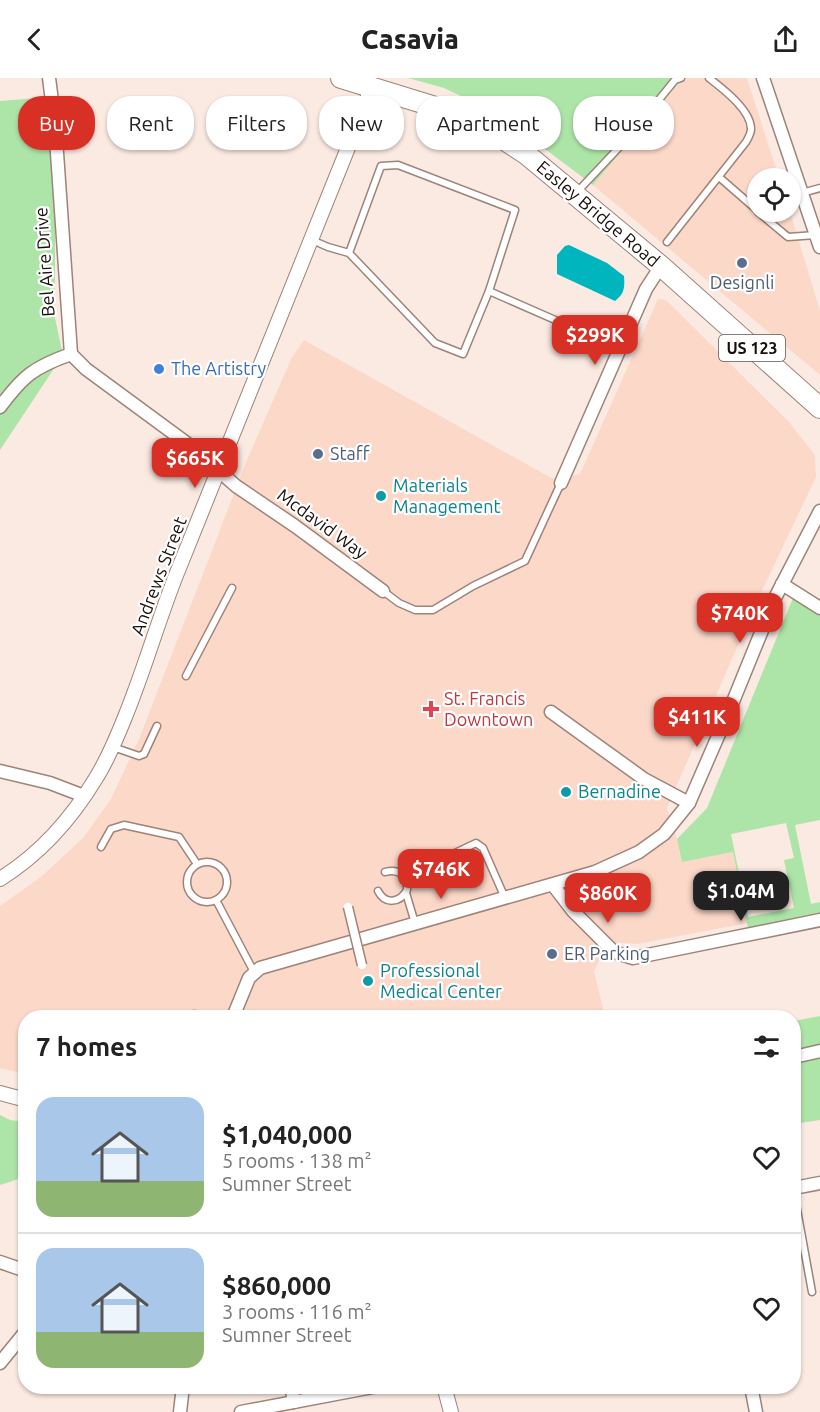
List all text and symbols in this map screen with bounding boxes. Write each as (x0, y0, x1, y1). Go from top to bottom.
icon: back (18, 23, 51, 56)
icon: share (769, 23, 802, 56)
text: Casavia (361, 24, 459, 54)
chip: Buy (18, 96, 95, 150)
chip: Rent (107, 96, 194, 150)
chip: Filters (206, 96, 307, 150)
chip: New (319, 96, 404, 150)
chip: Apartment (416, 96, 561, 150)
chip: House (573, 96, 674, 150)
street label: Easley Bridge Road (533, 156, 664, 270)
map controls (747, 168, 801, 222)
button: locate (747, 168, 801, 222)
street label: Bel Aire Drive (30, 207, 58, 317)
marker: Designli (735, 256, 749, 270)
place label: Designli (710, 272, 774, 292)
pin: $299K (553, 315, 637, 366)
text: $299K (566, 323, 624, 346)
road number: US 123 (719, 335, 785, 361)
place label: The Artistry (171, 358, 266, 378)
marker: The Artistry (152, 362, 166, 376)
pin: $665K (153, 438, 237, 489)
place label: Staff (330, 443, 370, 463)
text: $665K (166, 446, 224, 469)
marker: Staff (311, 447, 325, 461)
place label: Materials Management (393, 475, 501, 516)
street label: Mcdavid Way (274, 484, 371, 563)
marker: Materials Management (374, 489, 388, 503)
street label: Andrews Street (126, 514, 190, 638)
pin: $740K (698, 593, 782, 644)
text: $740K (711, 601, 769, 624)
place label: St. Francis Downtown (444, 688, 533, 729)
pin: $411K (655, 697, 739, 748)
marker: St. Francis Downtown (422, 700, 440, 718)
text: $411K (668, 705, 726, 728)
place label: Bernadine (578, 781, 661, 801)
marker: Bernadine (559, 785, 573, 799)
pin: $746K (399, 849, 483, 900)
text: $746K (412, 857, 470, 880)
pin: $1.04M (692, 871, 790, 922)
pin: $860K (566, 873, 650, 924)
text: $1.04M (707, 879, 775, 902)
text: $860K (579, 881, 637, 904)
place label: ER Parking (564, 943, 650, 963)
marker: ER Parking (545, 947, 559, 961)
place label: Professional Medical Center (380, 960, 502, 1001)
marker: Professional Medical Center (361, 974, 375, 988)
icon: filters (750, 1030, 783, 1063)
text: 7 homes (36, 1032, 137, 1061)
text: $1,040,000 (222, 1120, 352, 1149)
icon: home (84, 1121, 156, 1193)
icon: heart (750, 1141, 783, 1174)
text: 5 rooms · 138 m² (222, 1149, 372, 1172)
text: Sumner Street (222, 1172, 352, 1195)
text: $860,000 (222, 1271, 331, 1300)
icon: home (84, 1272, 156, 1344)
icon: heart (750, 1292, 783, 1325)
text: 3 rooms · 116 m² (222, 1300, 372, 1323)
text: Sumner Street (222, 1323, 352, 1346)

